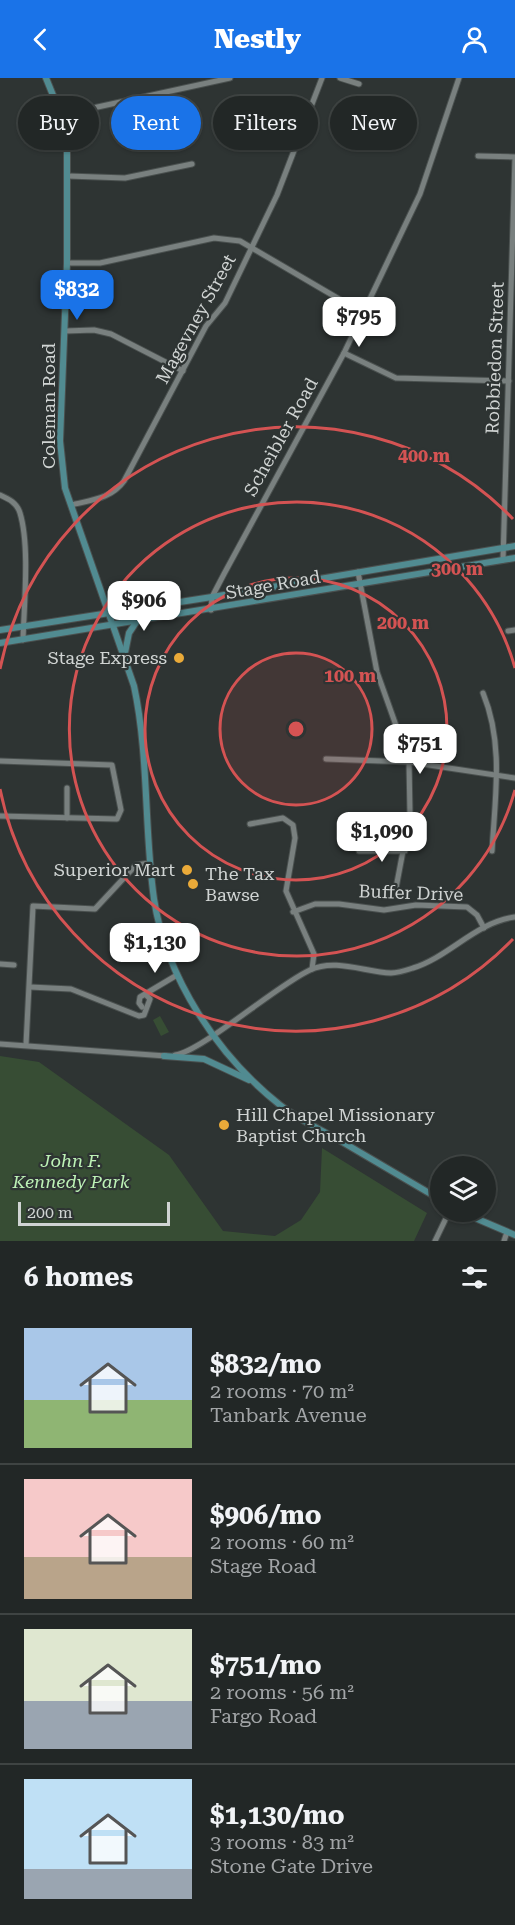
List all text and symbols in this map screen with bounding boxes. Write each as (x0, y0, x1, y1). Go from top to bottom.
icon: back (24, 23, 57, 56)
text: Nestly (214, 23, 301, 55)
icon: person (458, 23, 491, 56)
chip: Buy (18, 96, 99, 150)
chip: Rent (111, 96, 201, 150)
chip: Filters (213, 96, 318, 150)
chip: New (330, 96, 417, 150)
street label: Magevney Street (151, 250, 240, 387)
pin: $832 (41, 270, 113, 321)
text: $832 (55, 277, 99, 301)
street label: Robbiedon Street (481, 281, 508, 435)
pin: $795 (323, 297, 395, 348)
text: $795 (337, 304, 381, 328)
street label: Coleman Road (38, 343, 59, 469)
street label: Scheibler Road (239, 374, 322, 500)
text: 400 m (398, 445, 451, 466)
text: 300 m (431, 558, 484, 579)
street label: Stage Road (224, 566, 322, 603)
pin: $906 (108, 581, 180, 632)
text: $906 (122, 588, 166, 612)
text: 200 m (377, 612, 430, 633)
place label: Stage Express (48, 647, 167, 668)
marker: Stage Express (172, 651, 186, 665)
text: 100 m (324, 665, 377, 686)
centre of rings (286, 719, 306, 739)
pin: $751 (384, 724, 456, 775)
text: $751 (398, 731, 442, 755)
pin: $1,090 (333, 812, 431, 863)
text: $1,090 (351, 819, 413, 843)
place label: Superior Mart (54, 859, 175, 880)
marker: Superior Mart (180, 863, 194, 877)
place label: The Tax Bawse (205, 863, 275, 905)
marker: The Tax Bawse (186, 877, 200, 891)
street label: Buffer Drive (358, 880, 464, 905)
pin: $1,130 (106, 923, 204, 974)
text: $1,130 (124, 930, 186, 954)
place label: Hill Chapel Missionary Baptist Church (236, 1104, 435, 1146)
marker: Hill Chapel Missionary Baptist Church (217, 1118, 231, 1132)
park label: John F. Kennedy Park (12, 1150, 130, 1192)
map controls (430, 1156, 496, 1222)
button: layers (430, 1156, 496, 1222)
scale bar (18, 1199, 170, 1226)
text: 200 m (27, 1203, 73, 1222)
icon: filters (458, 1261, 491, 1294)
text: 6 homes (24, 1262, 133, 1292)
text: $832/mo (210, 1349, 322, 1379)
icon: home (72, 1352, 144, 1424)
text: 2 rooms · 70 m² (210, 1379, 354, 1403)
text: Tanbark Avenue (210, 1403, 367, 1427)
text: $906/mo (210, 1500, 322, 1530)
icon: home (72, 1503, 144, 1575)
text: 2 rooms · 60 m² (210, 1530, 354, 1554)
text: Stage Road (210, 1554, 317, 1578)
text: $751/mo (210, 1650, 322, 1680)
icon: home (72, 1653, 144, 1725)
text: 2 rooms · 56 m² (210, 1680, 354, 1704)
text: Fargo Road (210, 1704, 317, 1728)
text: $1,130/mo (210, 1800, 345, 1830)
icon: home (72, 1803, 144, 1875)
text: 3 rooms · 83 m² (210, 1830, 354, 1854)
text: Stone Gate Drive (210, 1854, 373, 1878)

